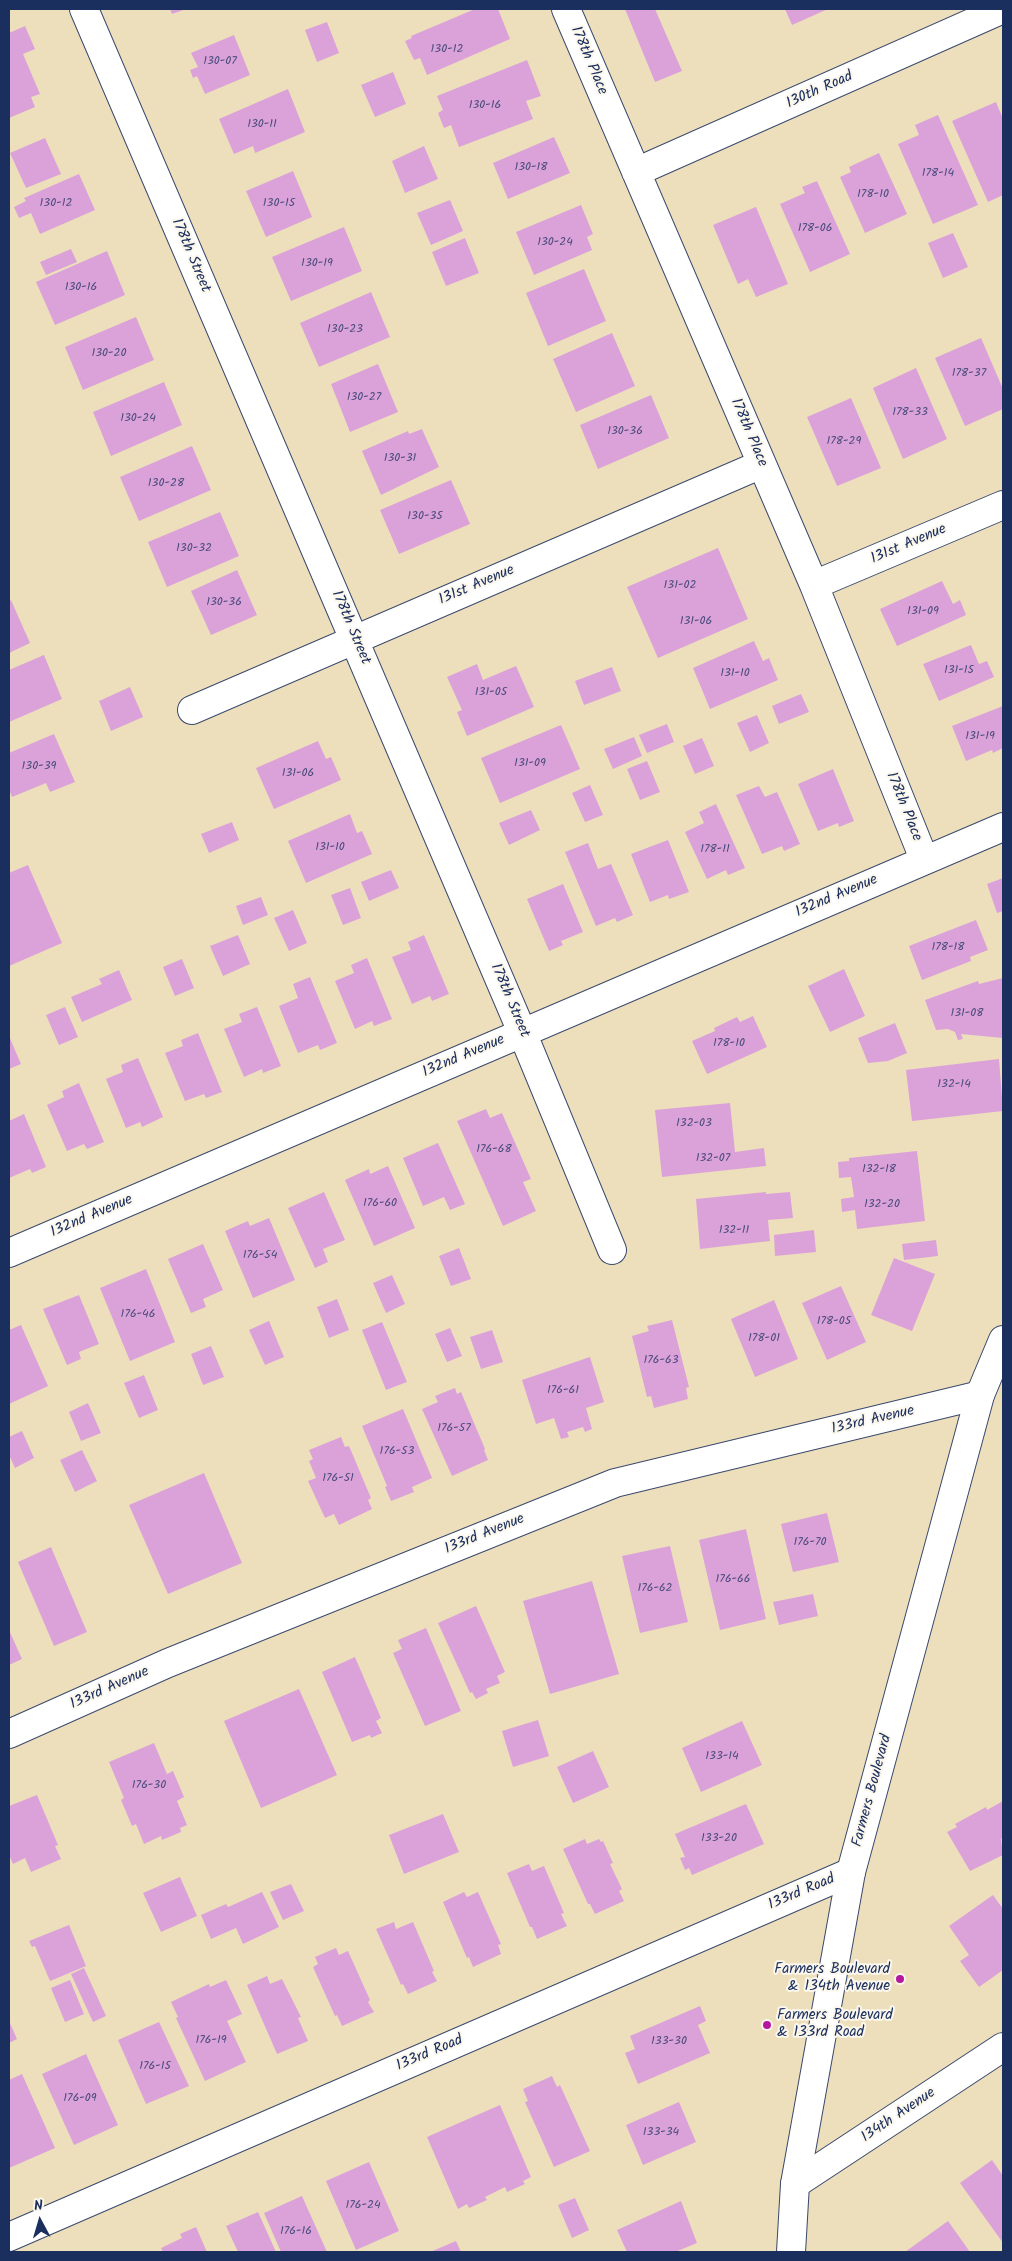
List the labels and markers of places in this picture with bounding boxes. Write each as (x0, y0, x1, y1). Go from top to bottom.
place label: Farmers Boulevard & 134th Avenue (774, 1961, 890, 1996)
marker: Farmers Boulevard & 134th Avenue (894, 1973, 906, 1985)
place label: Farmers Boulevard & 133rd Road (777, 2007, 893, 2042)
marker: Farmers Boulevard & 133rd Road (761, 2019, 773, 2031)

